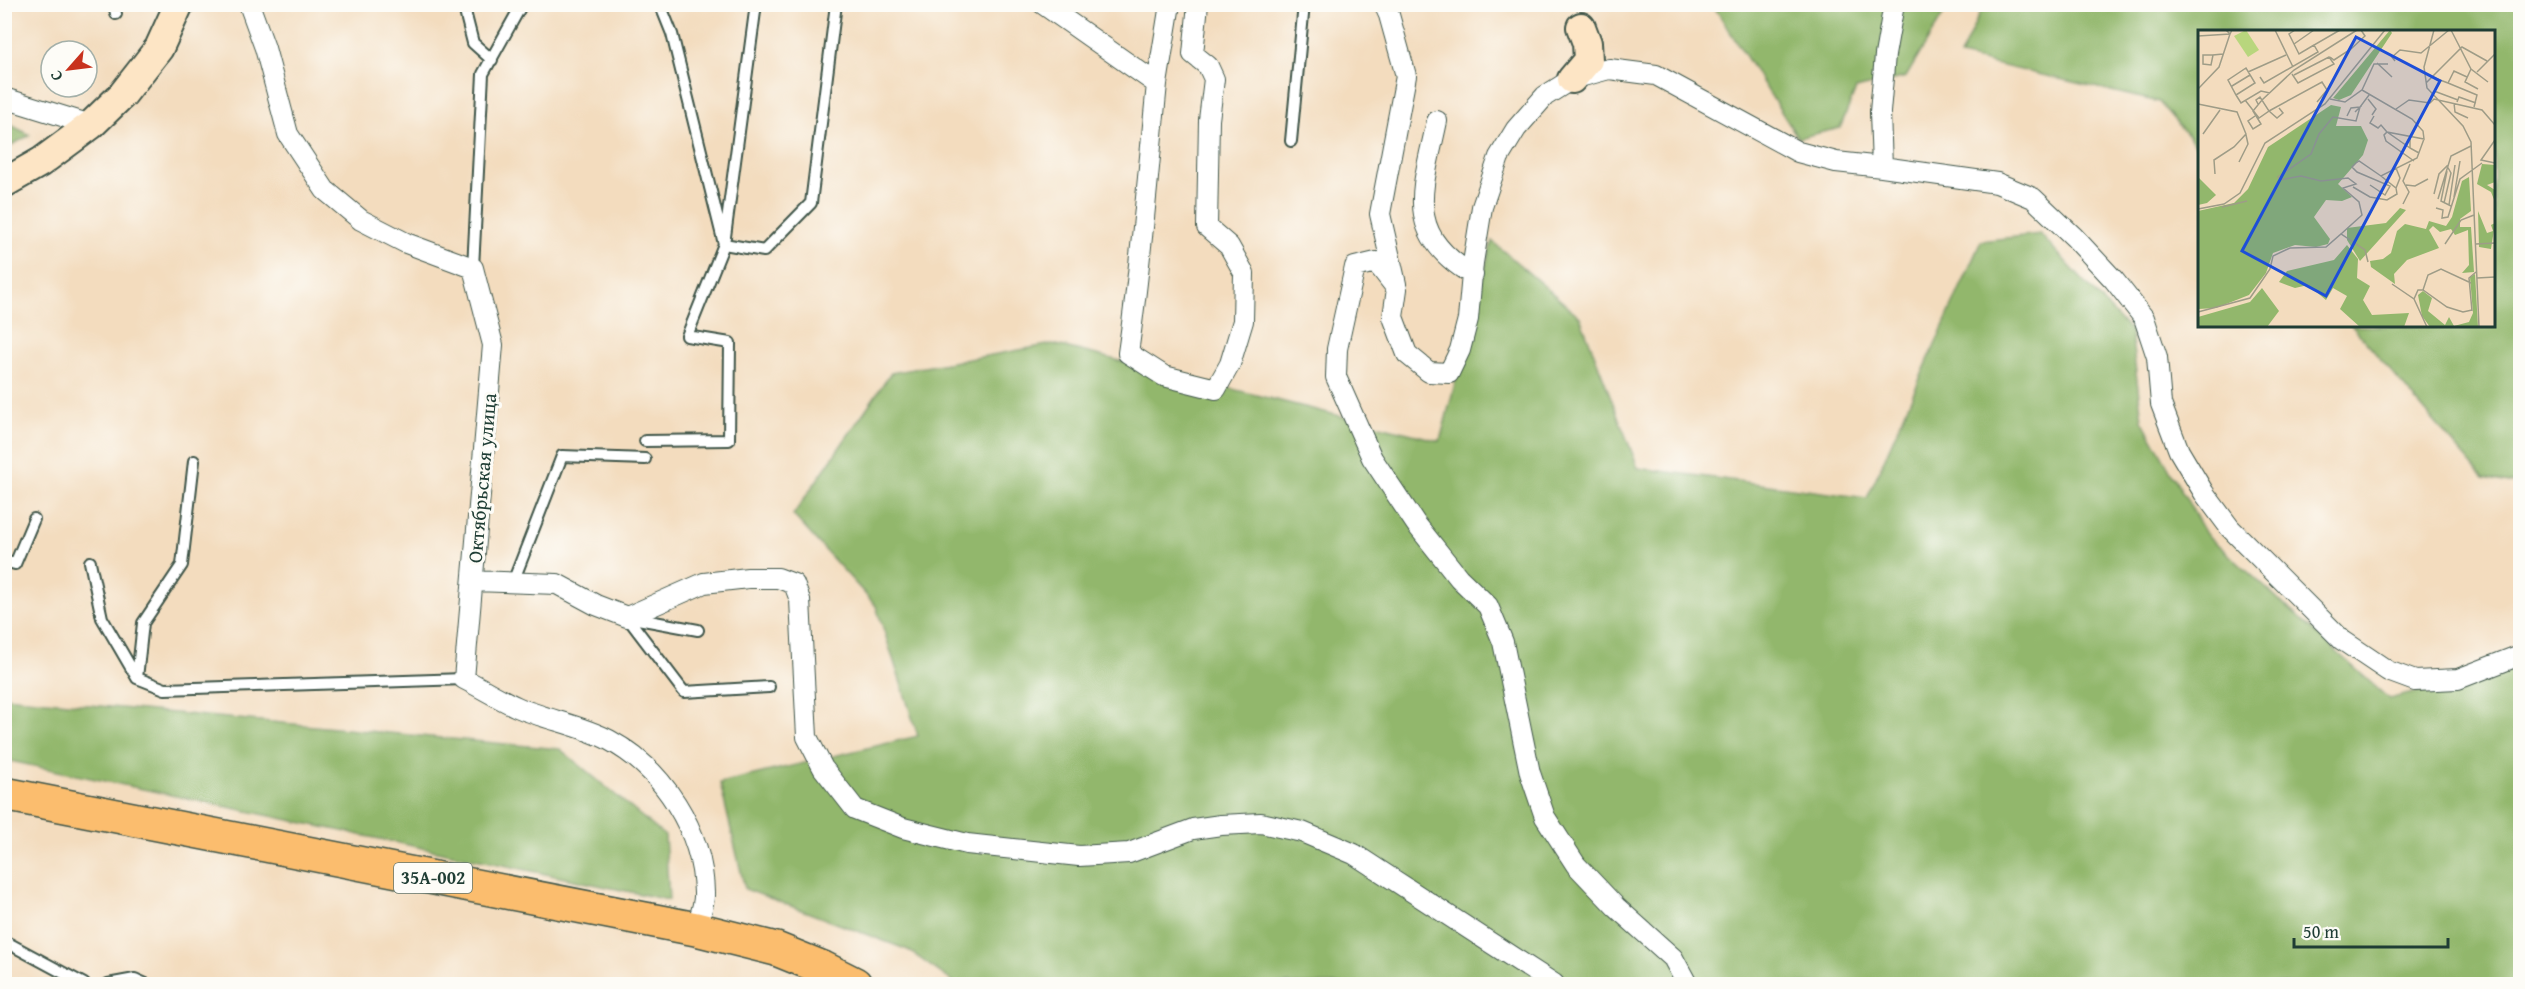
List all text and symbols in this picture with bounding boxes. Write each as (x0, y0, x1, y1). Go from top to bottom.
inset map (2198, 30, 2495, 327)
north arrow (39, 39, 99, 99)
text: С (43, 66, 68, 86)
street label: Октябрьская улица (460, 391, 503, 564)
road number: 35А-002 (394, 863, 472, 893)
scale bar (2294, 911, 2448, 949)
text: 50 m (2303, 918, 2339, 945)

